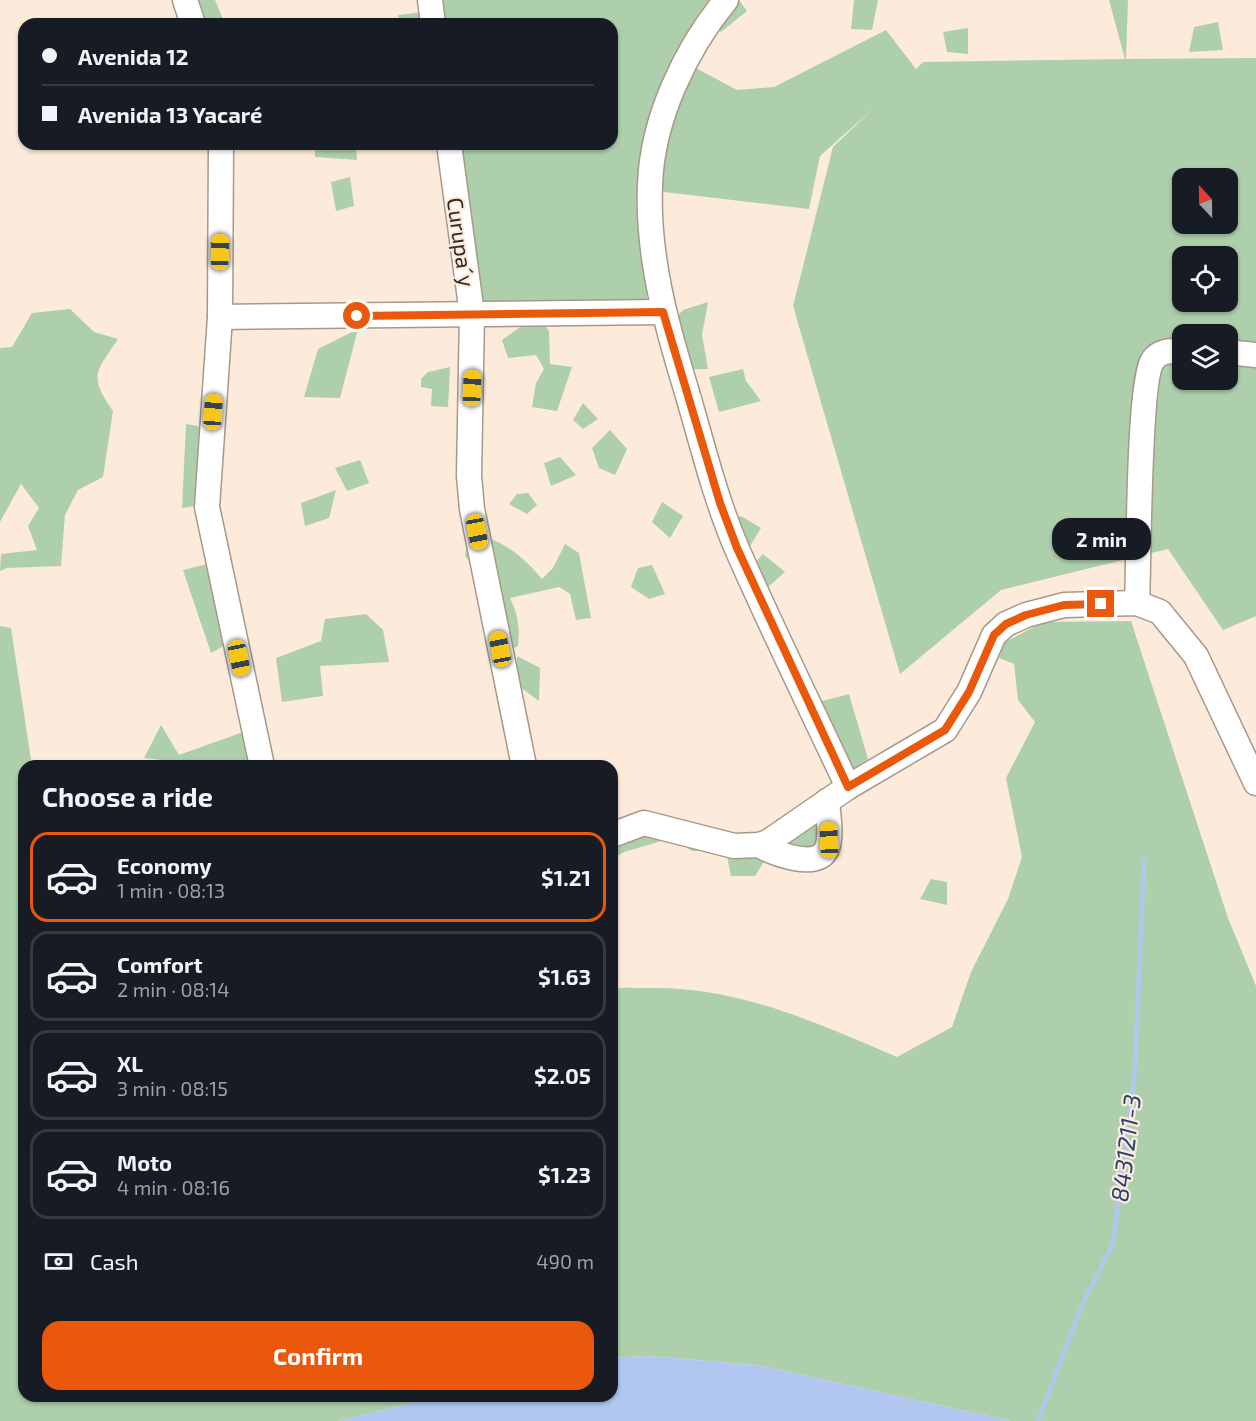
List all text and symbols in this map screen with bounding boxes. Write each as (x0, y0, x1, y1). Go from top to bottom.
text: Avenida 12 (78, 43, 189, 69)
text: Avenida 13 Yacaré (78, 101, 262, 127)
north arrow (1172, 168, 1238, 234)
map controls (1172, 168, 1238, 390)
street label: Curupa´y (443, 196, 481, 289)
car (211, 234, 229, 270)
button: locate (1172, 246, 1238, 312)
route start (343, 302, 370, 329)
button: layers (1172, 324, 1238, 390)
car (462, 370, 482, 406)
car (203, 393, 223, 431)
car (465, 513, 489, 551)
callout: 2 min (1052, 517, 1150, 559)
text: 2 min (1076, 527, 1127, 551)
route end (1087, 590, 1114, 617)
car (488, 630, 512, 668)
car (226, 639, 252, 677)
text: Choose a ride (42, 780, 213, 812)
car (819, 822, 839, 858)
icon: car (45, 850, 99, 904)
text: Economy (117, 852, 212, 878)
text: $1.21 (541, 864, 591, 890)
text: 1 min · 08:13 (117, 878, 225, 902)
icon: car (45, 949, 99, 1003)
text: Comfort (117, 951, 202, 977)
text: $1.63 (538, 963, 591, 989)
text: 2 min · 08:14 (117, 977, 230, 1001)
icon: car (45, 1048, 99, 1102)
text: XL (117, 1050, 143, 1076)
text: $2.05 (534, 1062, 591, 1088)
text: 3 min · 08:15 (117, 1076, 228, 1100)
water label: 8431211-3 (1104, 1093, 1146, 1203)
icon: car (45, 1147, 99, 1201)
text: Moto (117, 1149, 172, 1175)
text: $1.23 (538, 1161, 591, 1187)
text: 4 min · 08:16 (117, 1175, 230, 1199)
icon: cash (42, 1245, 75, 1278)
text: Cash (90, 1248, 139, 1274)
text: 490 m (536, 1249, 594, 1273)
button: Confirm (42, 1321, 594, 1390)

